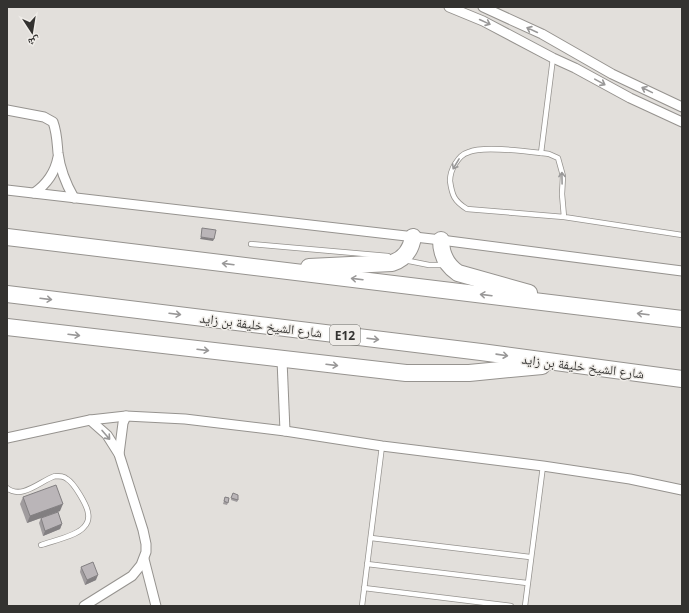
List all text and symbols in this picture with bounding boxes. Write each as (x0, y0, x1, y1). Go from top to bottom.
north arrow (12, 12, 52, 52)
one-way arrow (479, 19, 491, 26)
one-way arrow (526, 26, 538, 33)
text: ش (26, 33, 41, 51)
one-way arrow (594, 79, 606, 87)
one-way arrow (641, 86, 653, 93)
one-way arrow (451, 158, 459, 170)
one-way arrow (558, 172, 566, 185)
one-way arrow (222, 260, 235, 268)
one-way arrow (351, 276, 364, 283)
one-way arrow (480, 291, 493, 299)
one-way arrow (39, 295, 52, 303)
street label: شارع الشيخ خليفة بن زايد (199, 309, 323, 342)
one-way arrow (168, 310, 181, 318)
one-way arrow (637, 310, 650, 318)
road number: E12 (330, 325, 360, 345)
one-way arrow (67, 331, 80, 339)
one-way arrow (366, 335, 379, 343)
one-way arrow (196, 346, 209, 354)
street label: شارع الشيخ خليفة بن زايد (521, 350, 645, 383)
one-way arrow (495, 351, 508, 359)
one-way arrow (325, 362, 338, 369)
one-way arrow (101, 430, 110, 440)

